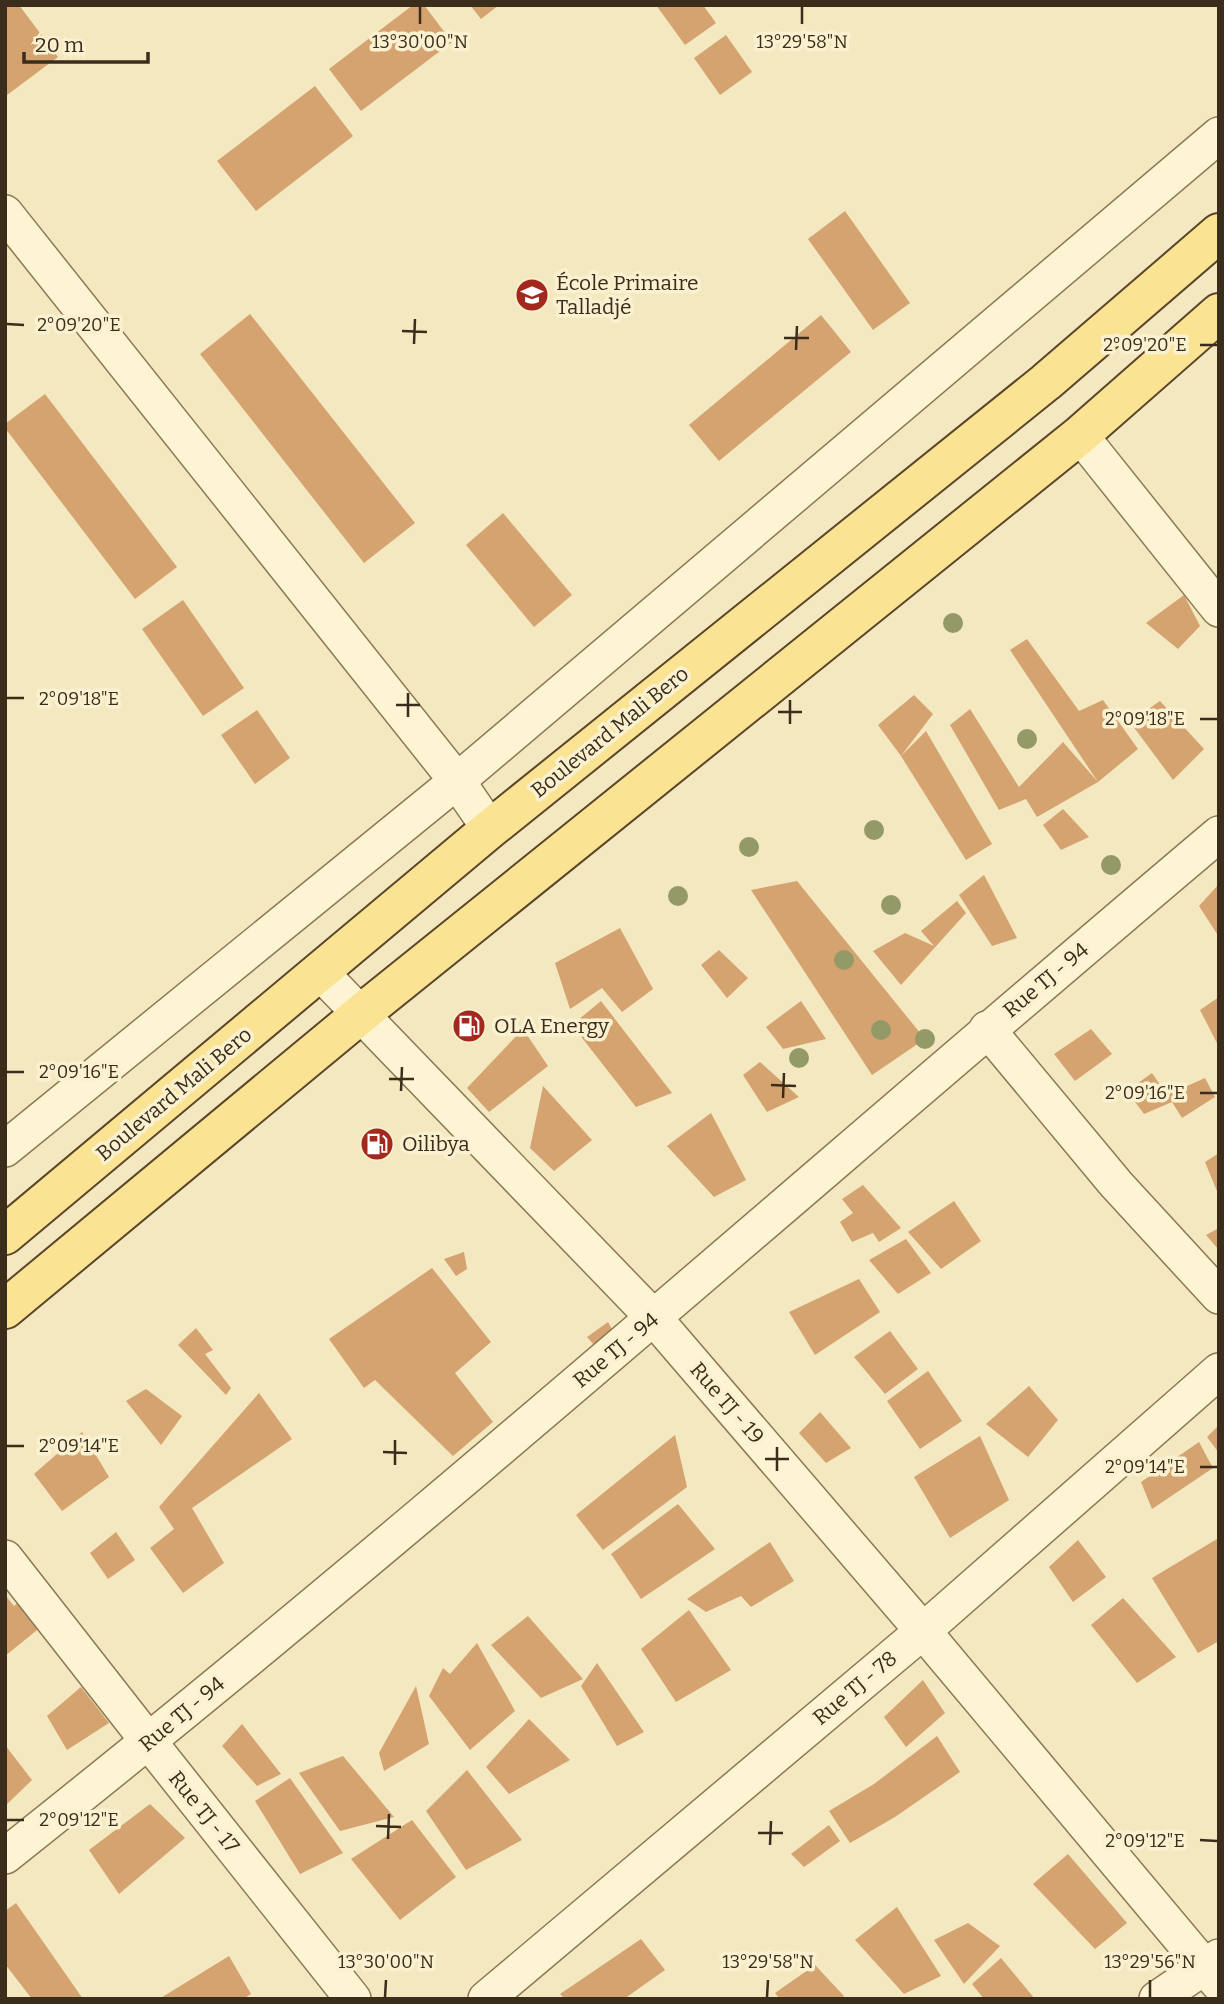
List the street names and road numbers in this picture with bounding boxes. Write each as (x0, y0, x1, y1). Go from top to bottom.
street label: Boulevard Mali Bero (526, 661, 694, 803)
street label: Rue TJ - 94 (998, 937, 1094, 1023)
street label: Boulevard Mali Bero (91, 1021, 257, 1167)
street label: Rue TJ - 94 (568, 1307, 664, 1393)
street label: Rue TJ - 19 (684, 1357, 770, 1449)
street label: Rue TJ - 78 (808, 1645, 902, 1731)
street label: Rue TJ - 94 (134, 1671, 230, 1757)
street label: Rue TJ - 17 (163, 1766, 245, 1859)

